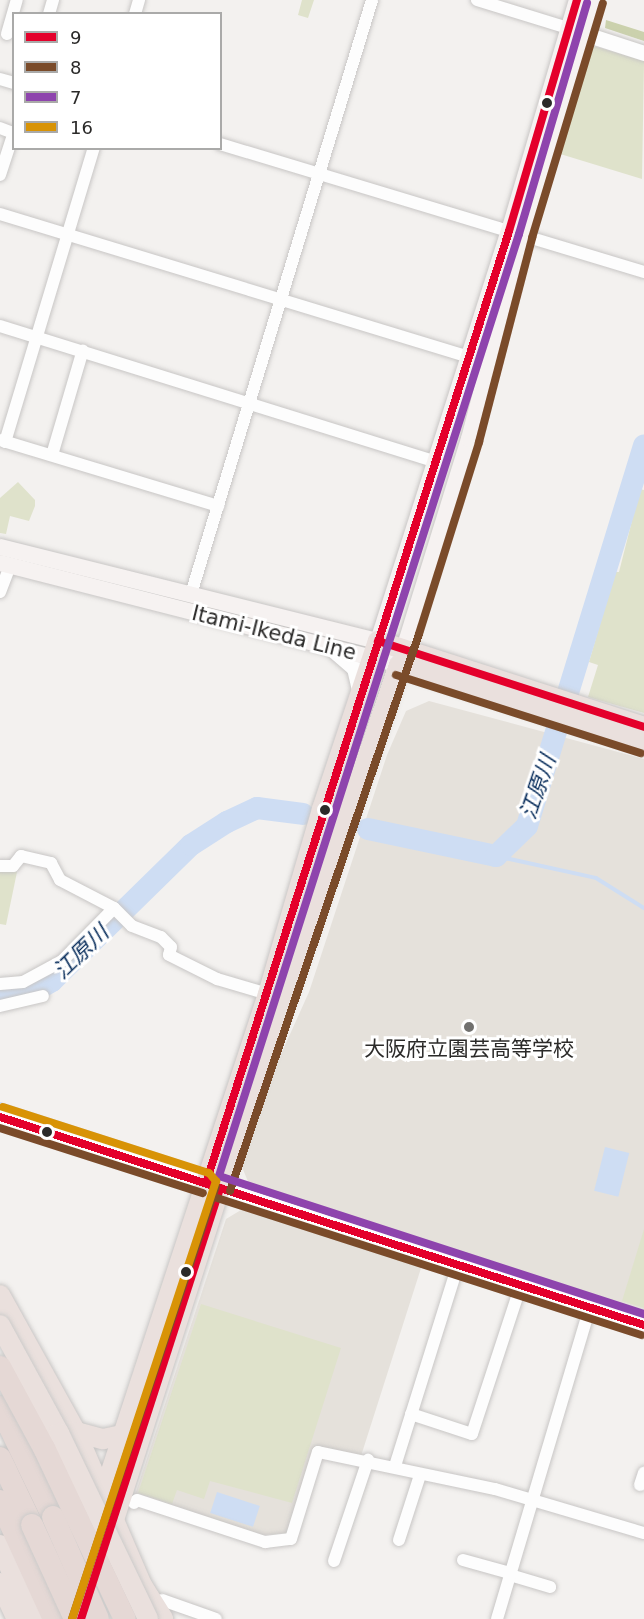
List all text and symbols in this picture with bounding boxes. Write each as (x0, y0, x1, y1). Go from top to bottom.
legend (12, 12, 222, 150)
text: 9 (70, 27, 81, 48)
text: 8 (70, 57, 81, 78)
text: 7 (70, 87, 81, 108)
unlabelled marker (541, 97, 553, 109)
text: 16 (70, 117, 93, 138)
street label: Itami-Ikeda Line (189, 600, 359, 666)
water label: 江原川 (515, 752, 561, 822)
unlabelled marker (319, 804, 331, 816)
water label: 江原川 (48, 920, 114, 984)
marker: 大阪府立園芸高等学校 (462, 1020, 476, 1034)
place label: 大阪府立園芸高等学校 (364, 1036, 574, 1062)
unlabelled marker (41, 1126, 53, 1138)
unlabelled marker (180, 1266, 192, 1278)

